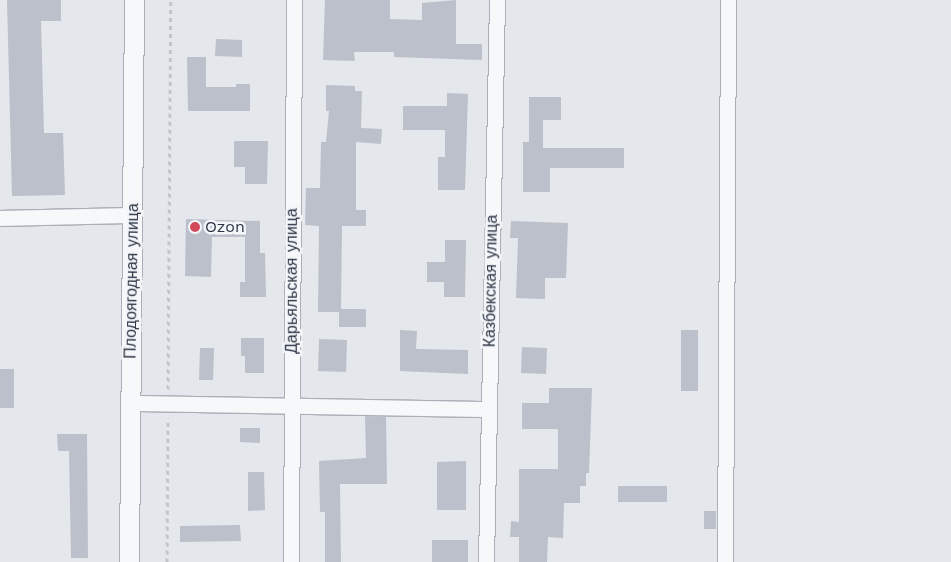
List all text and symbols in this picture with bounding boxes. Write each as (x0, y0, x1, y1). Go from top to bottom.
street label: Плодоягодная улица (121, 203, 143, 359)
street label: Дарьяльская улица (282, 208, 302, 354)
street label: Казбекская улица (480, 215, 502, 347)
place label: Ozon (205, 217, 245, 237)
marker: Ozon (189, 221, 201, 233)

